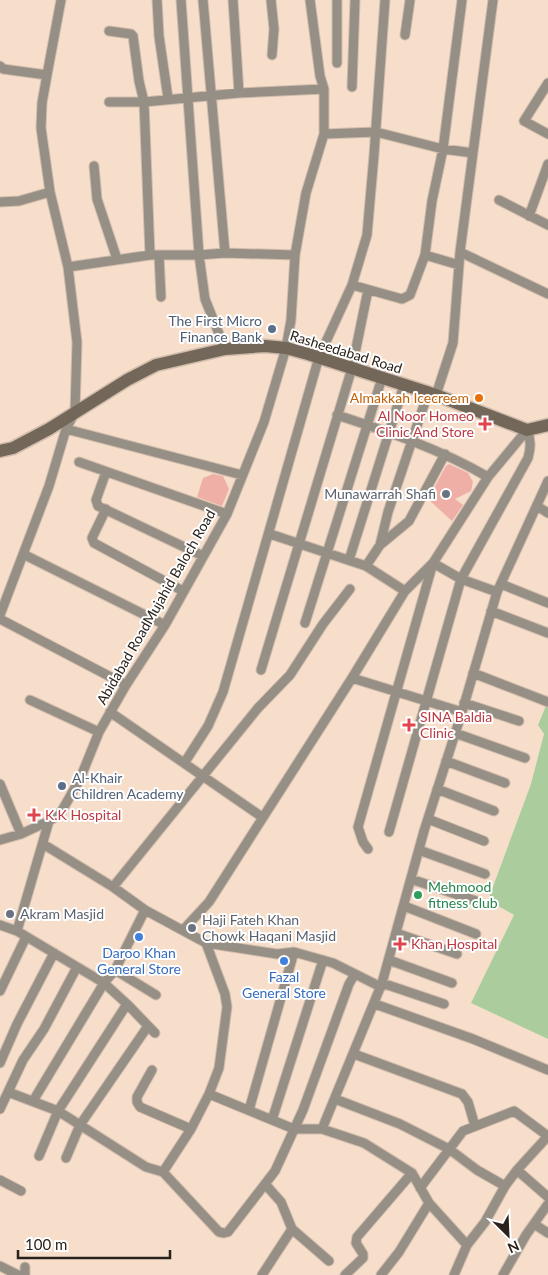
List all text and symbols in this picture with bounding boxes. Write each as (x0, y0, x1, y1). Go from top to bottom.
place label: The First Micro Finance Bank (168, 312, 263, 345)
marker: The First Micro Finance Bank (266, 323, 278, 335)
street label: Rasheedabad Road (288, 326, 404, 377)
place label: Almakkah Icecreem (350, 389, 469, 406)
marker: Almakkah Icecreem (473, 392, 485, 404)
place label: Al Noor Homeo Clinic And Store (376, 407, 474, 440)
marker: Al Noor Homeo Clinic And Store (478, 417, 492, 431)
place label: Munawarrah Shafi (324, 485, 436, 502)
marker: Munawarrah Shafi (440, 488, 452, 500)
street label: Abidabad RoadMujahid Baloch Road (93, 506, 219, 707)
place label: SINA Baldia Clinic (420, 708, 492, 741)
marker: SINA Baldia Clinic (402, 718, 416, 732)
place label: Al-Khair Children Academy (72, 769, 184, 802)
marker: Al-Khair Children Academy (56, 780, 68, 792)
place label: K.K Hospital (45, 806, 121, 823)
marker: K.K Hospital (27, 808, 41, 822)
place label: Mehmood fitness club (428, 878, 498, 911)
marker: Mehmood fitness club (412, 889, 424, 901)
place label: Akram Masjid (20, 905, 104, 922)
marker: Akram Masjid (4, 908, 16, 920)
place label: Haji Fateh Khan Chowk Haqani Masjid (202, 911, 336, 944)
marker: Haji Fateh Khan Chowk Haqani Masjid (186, 922, 198, 934)
marker: Daroo Khan General Store (133, 931, 145, 943)
place label: Khan Hospital (411, 935, 497, 952)
marker: Khan Hospital (393, 937, 407, 951)
place label: Daroo Khan General Store (97, 944, 181, 977)
marker: Fazal General Store (278, 955, 290, 967)
place label: Fazal General Store (242, 968, 326, 1001)
north arrow (483, 1210, 533, 1260)
scale bar (18, 1228, 170, 1260)
text: 100 m (25, 1235, 67, 1253)
text: N (505, 1237, 522, 1257)

